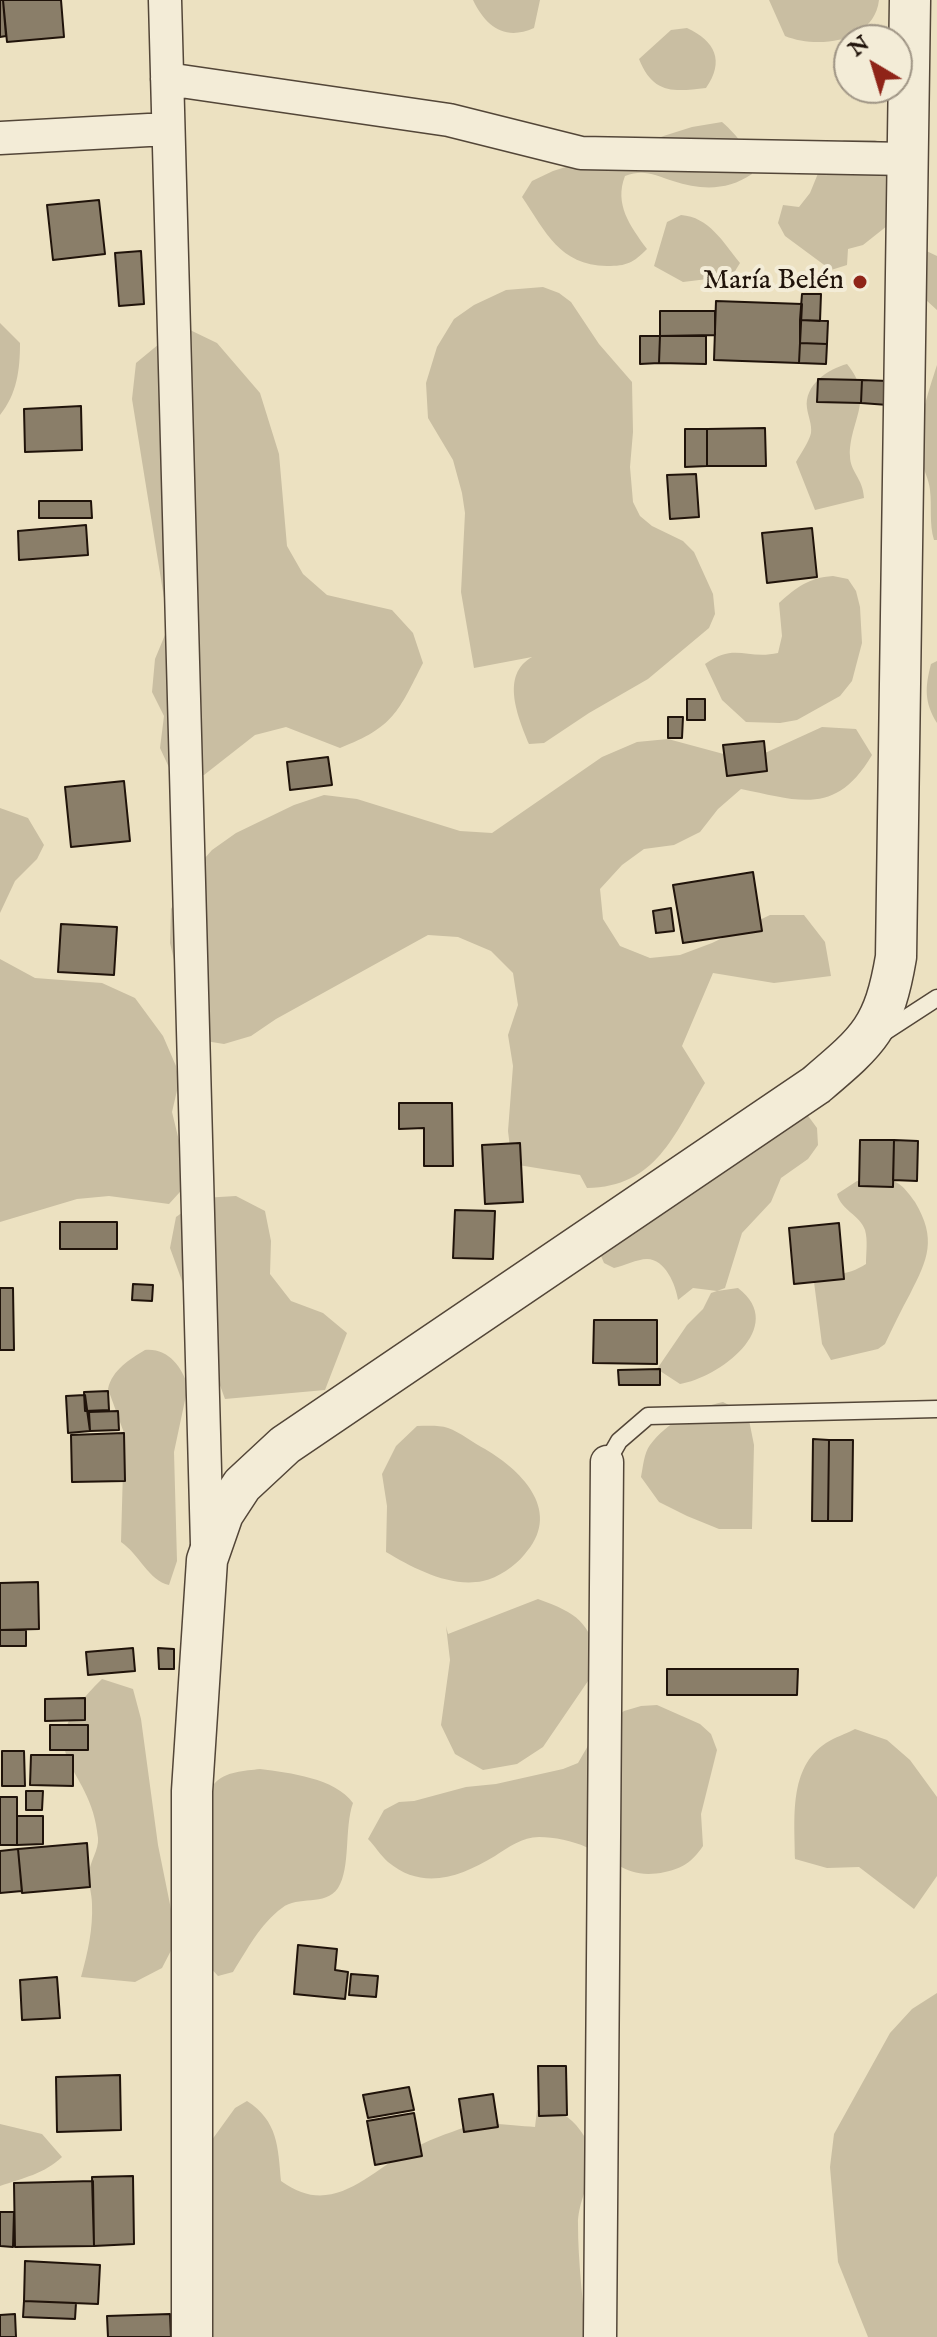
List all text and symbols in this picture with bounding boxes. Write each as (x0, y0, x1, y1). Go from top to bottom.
north arrow (833, 24, 913, 104)
text: N (843, 30, 876, 64)
place label: María Belén (703, 265, 844, 299)
marker: María Belén (851, 273, 869, 291)

